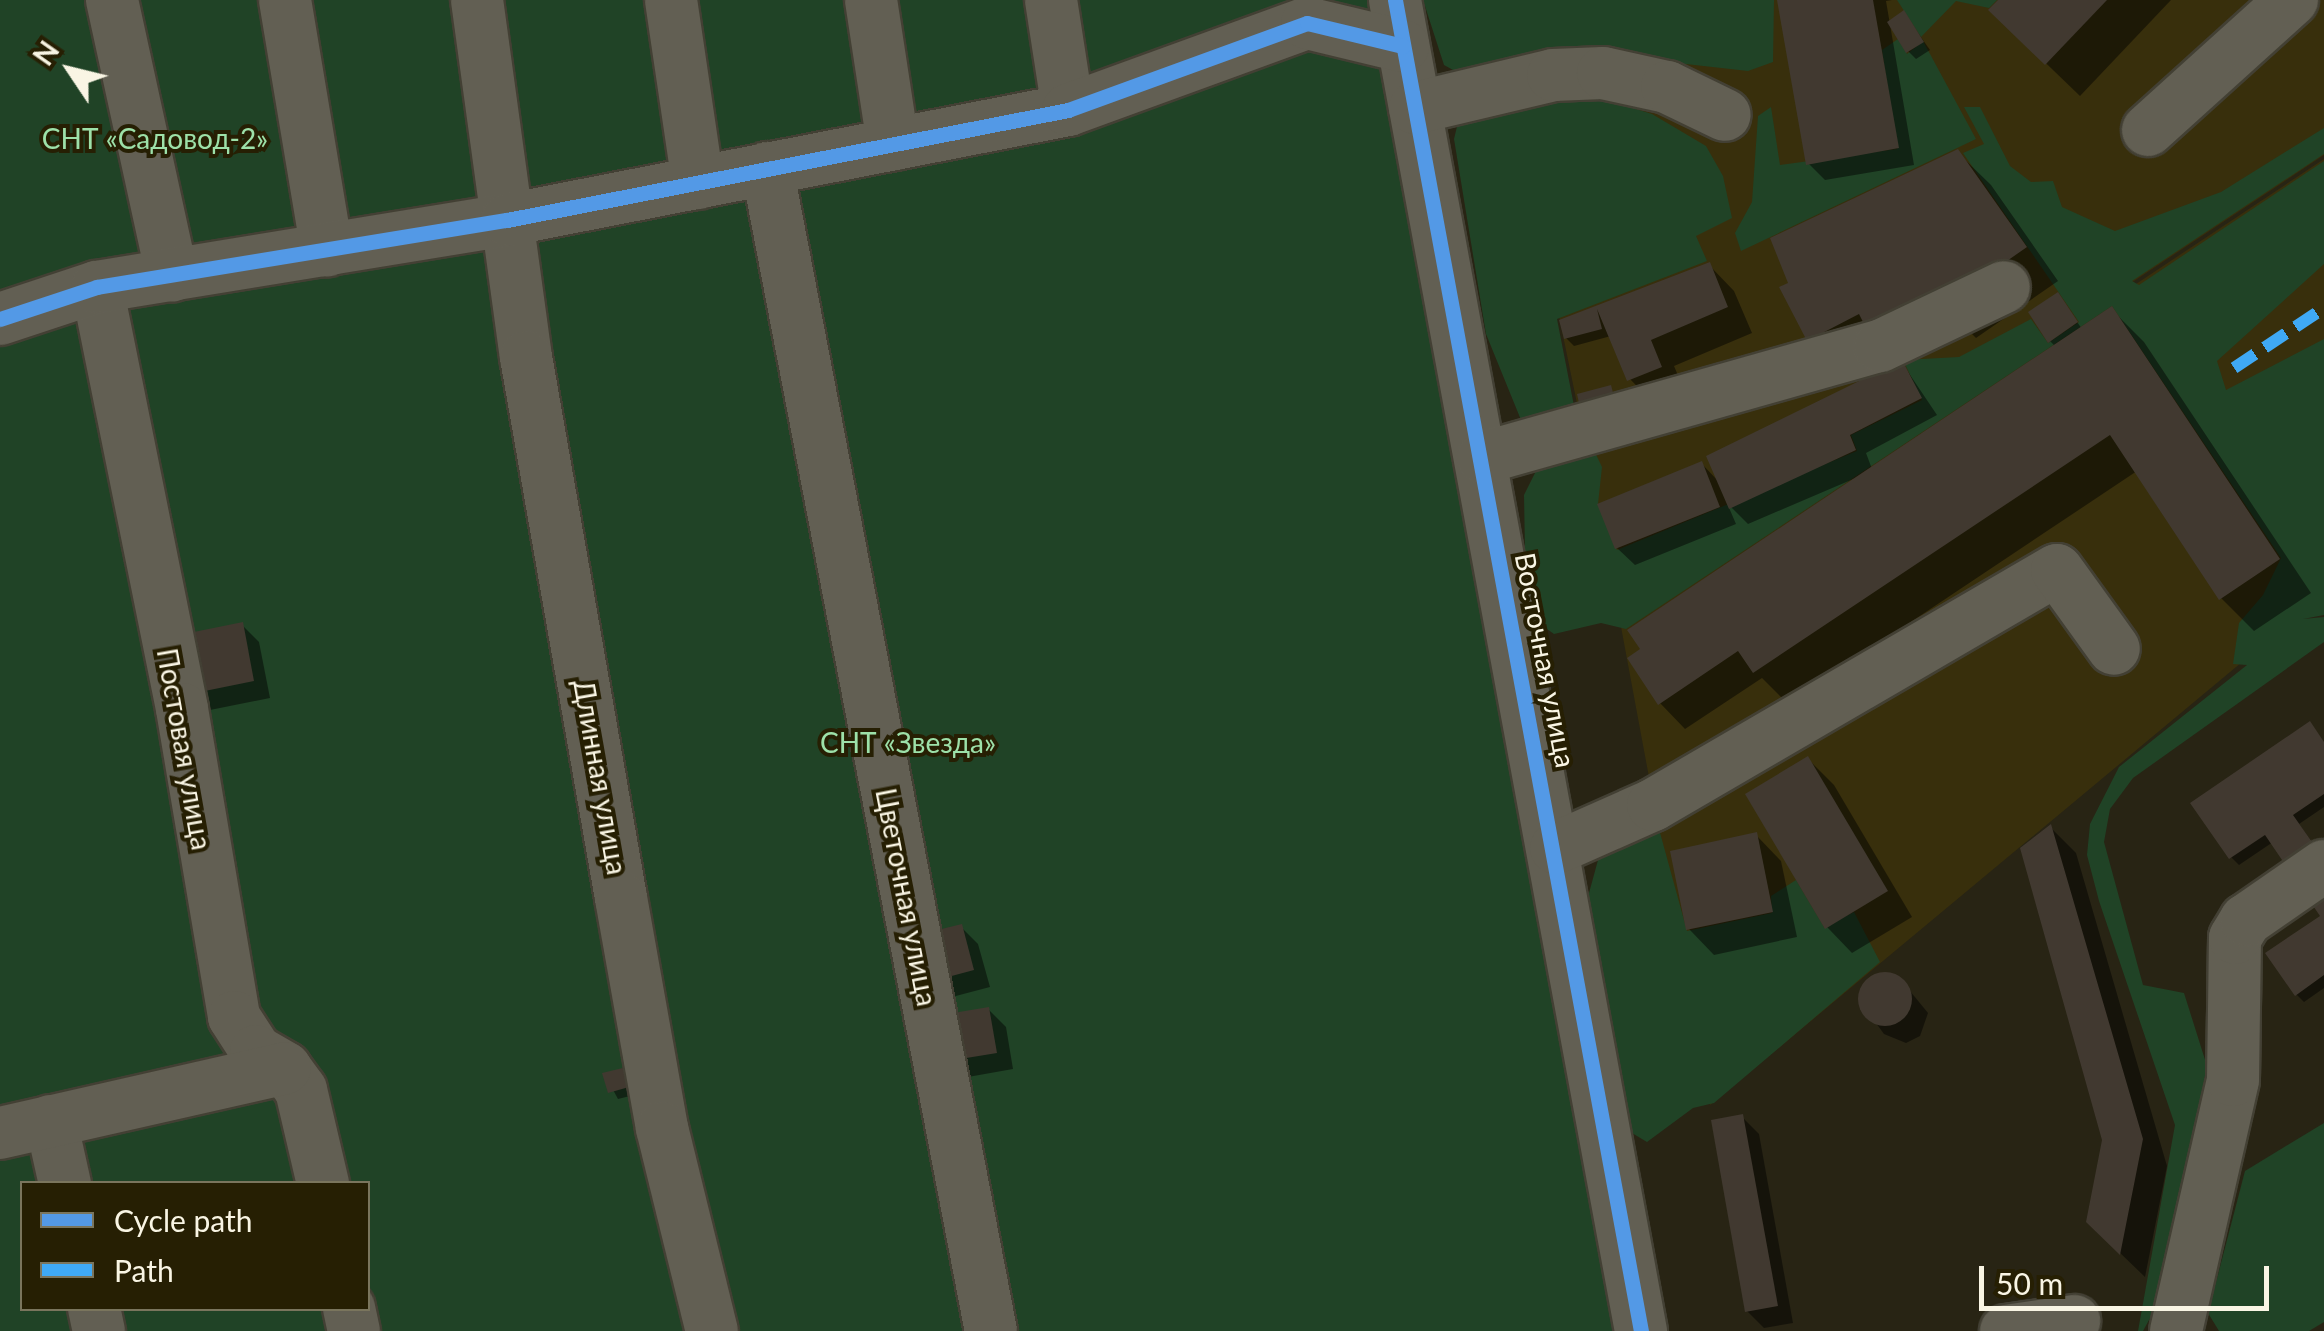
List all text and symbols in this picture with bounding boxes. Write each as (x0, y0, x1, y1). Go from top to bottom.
north arrow (20, 20, 120, 120)
text: N (25, 34, 66, 71)
park label: СНТ «Садовод-2» (42, 121, 268, 155)
street label: Восточная улица (1509, 550, 1583, 770)
street label: Постовая улица (151, 646, 219, 852)
street label: Длинная улица (567, 677, 635, 877)
park label: СНТ «Звезда» (820, 725, 996, 759)
street label: Цветочная улица (869, 785, 945, 1009)
legend (20, 1181, 370, 1311)
text: Cycle path (114, 1202, 253, 1238)
scale bar (1984, 1246, 2274, 1308)
text: Path (114, 1252, 174, 1288)
text: 50 m (1996, 1265, 2063, 1301)

